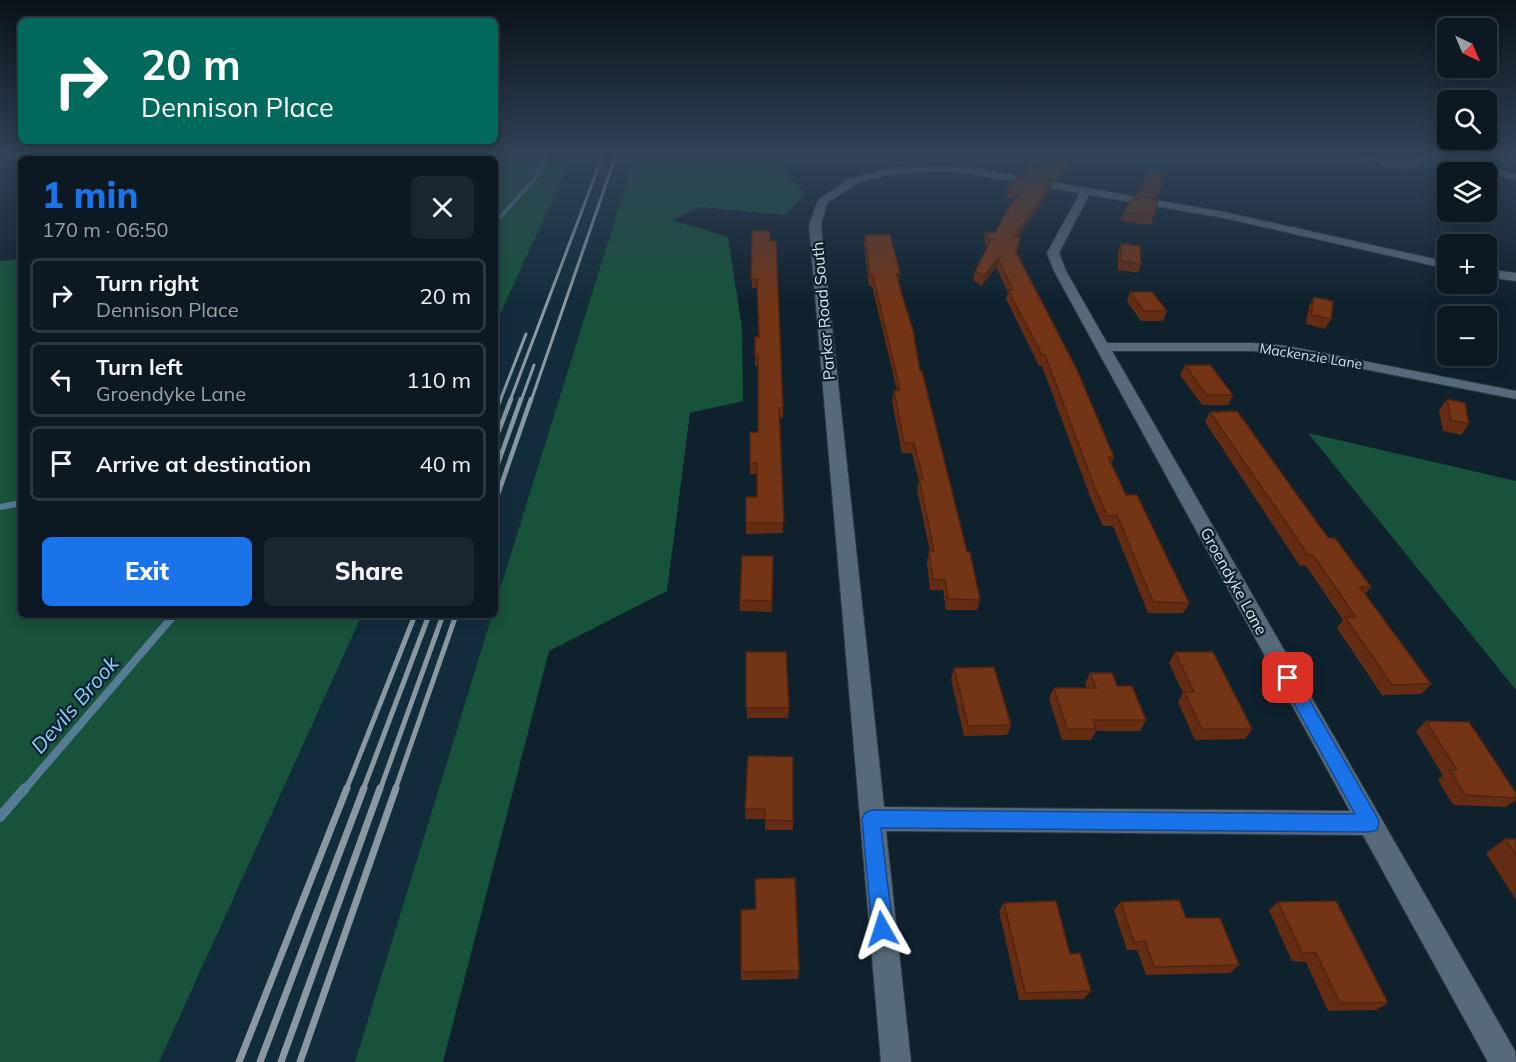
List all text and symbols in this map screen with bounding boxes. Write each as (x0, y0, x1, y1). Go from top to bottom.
north arrow (1437, 18, 1497, 78)
map controls (1437, 18, 1497, 366)
text: 20 m (141, 38, 241, 91)
icon: right (42, 42, 120, 120)
text: Dennison Place (141, 90, 334, 124)
button: search (1437, 90, 1497, 150)
button: layers (1437, 162, 1497, 222)
text: 1 min (42, 172, 138, 217)
button: close (411, 176, 474, 239)
text: 170 m · 06:50 (42, 217, 168, 242)
button: + (1437, 234, 1497, 294)
street label: Parker Road South (807, 241, 839, 381)
text: Turn right (96, 269, 199, 297)
icon: right (45, 279, 78, 312)
text: 20 m (420, 282, 471, 310)
text: Dennison Place (96, 297, 239, 322)
button: − (1437, 306, 1497, 366)
street label: Mackenzie Lane (1258, 339, 1364, 373)
text: Turn left (96, 353, 183, 381)
icon: left (45, 363, 78, 396)
text: 110 m (406, 366, 471, 394)
text: Groendyke Lane (96, 381, 246, 406)
icon: arrive (45, 447, 78, 480)
text: Arrive at destination (96, 450, 311, 478)
text: 40 m (420, 450, 471, 478)
street label: Groendyke Lane (1196, 524, 1272, 638)
button: Exit (42, 537, 252, 606)
button: Share (264, 537, 474, 606)
water label: Devils Brook (25, 649, 124, 758)
pin (1262, 652, 1313, 703)
icon: arrive (1271, 661, 1304, 694)
position arrow (850, 897, 914, 961)

